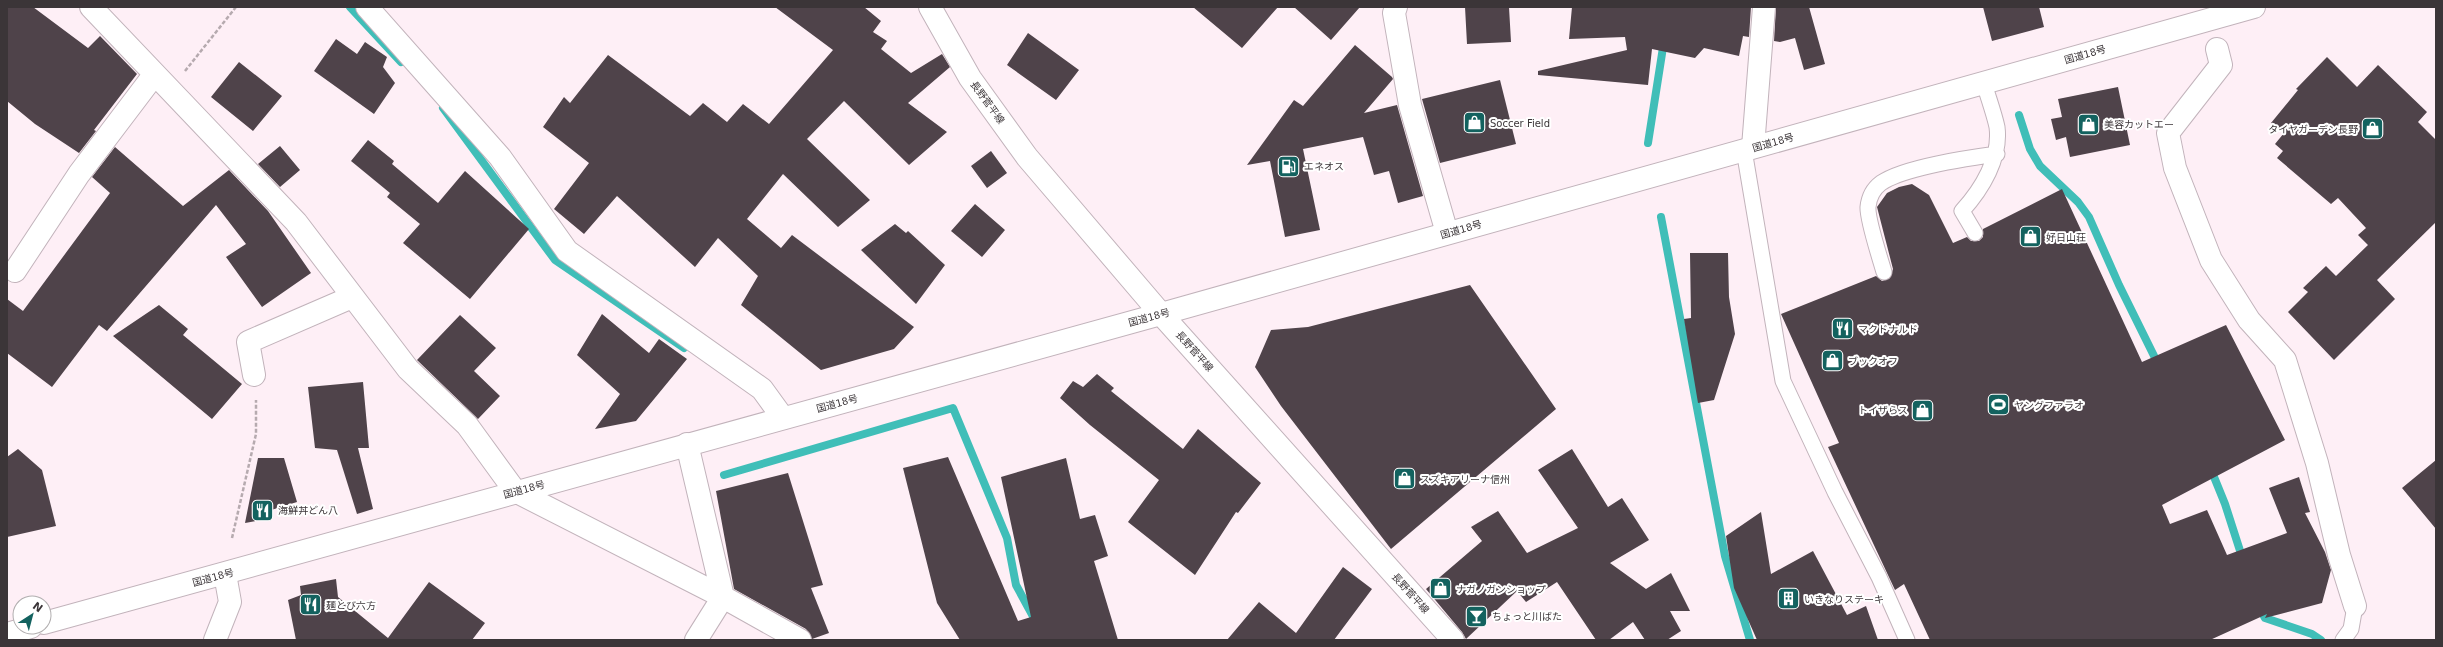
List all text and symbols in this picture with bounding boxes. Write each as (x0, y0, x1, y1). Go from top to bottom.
street label: 国道18号 (2063, 43, 2107, 66)
street label: 長野菅平線 (968, 79, 1007, 126)
shop icon: Soccer Field (1461, 110, 1487, 136)
shop icon: 美容カットエー (2075, 111, 2101, 137)
shop icon: タイヤガーデン長野 (2360, 116, 2386, 142)
place label: Soccer Field (1490, 118, 1550, 129)
place label: 美容カットエー (2104, 119, 2174, 130)
place label: タイヤガーデン長野 (2268, 124, 2358, 135)
street label: 国道18号 (1751, 131, 1795, 154)
fuel station icon: エネオス (1275, 153, 1301, 179)
place label: エネオス (1304, 161, 1344, 172)
street label: 国道18号 (1439, 218, 1483, 241)
shop icon: 好日山荘 (2017, 224, 2043, 250)
place label: 好日山荘 (2046, 232, 2086, 243)
street label: 国道18号 (1127, 307, 1171, 328)
restaurant icon: マクドナルド (1830, 316, 1856, 342)
place label: マクドナルド (1858, 324, 1918, 335)
street label: 長野菅平線 (1174, 329, 1215, 374)
shop icon: ブックオフ (1819, 348, 1845, 374)
place label: ブックオフ (1848, 356, 1898, 367)
sports icon: ヤングファラオ (1986, 392, 2012, 418)
street label: 国道18号 (815, 393, 859, 414)
shop icon: トイザらス (1910, 397, 1936, 423)
place label: ヤングファラオ (2014, 400, 2084, 411)
place label: トイザらス (1858, 405, 1908, 416)
shop icon: スズキアリーナ信州 (1392, 466, 1418, 492)
place label: スズキアリーナ信州 (1420, 474, 1510, 485)
street label: 国道18号 (502, 479, 546, 500)
restaurant icon: 海鮮丼どん八 (249, 497, 275, 523)
place label: 海鮮丼どん八 (278, 505, 338, 516)
street label: 国道18号 (191, 567, 235, 588)
street label: 長野菅平線 (1390, 571, 1431, 616)
shop icon: ナガノガンショップ (1428, 576, 1454, 602)
place label: ナガノガンショップ (1456, 584, 1546, 595)
building icon: いきなりステーキ (1776, 586, 1802, 612)
restaurant icon: 麺とび六方 (297, 592, 323, 618)
place label: いきなりステーキ (1804, 594, 1884, 605)
north arrow (12, 595, 52, 635)
text: N (30, 599, 45, 615)
place label: 麺とび六方 (326, 600, 376, 611)
bar icon: ちょっと川ばた (1464, 603, 1490, 629)
place label: ちょっと川ばた (1492, 611, 1562, 622)

